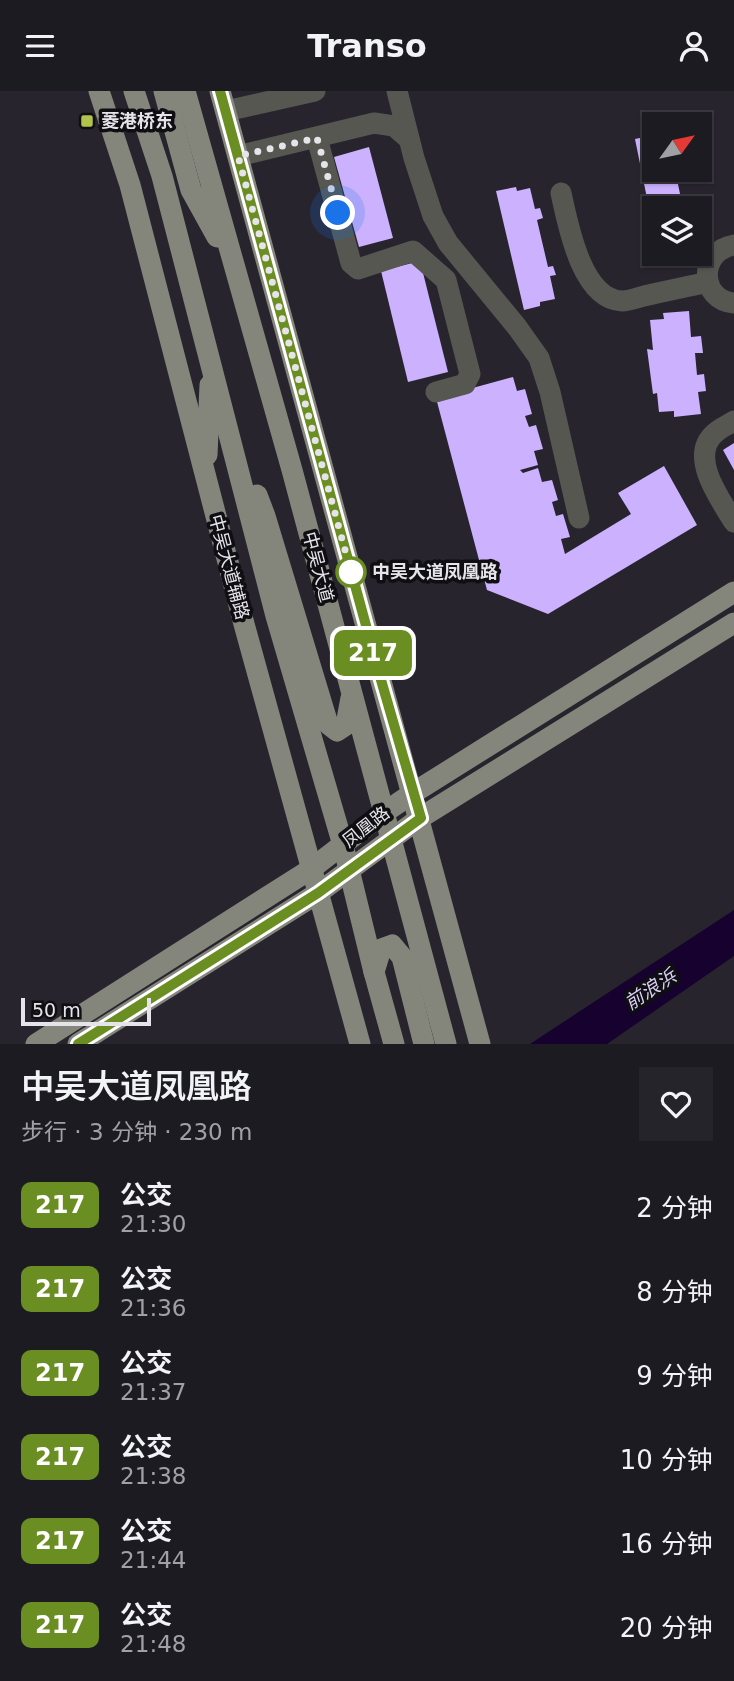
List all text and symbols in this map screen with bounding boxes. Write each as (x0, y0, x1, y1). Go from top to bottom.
icon: menu (21, 27, 59, 65)
text: Transo (307, 27, 427, 65)
icon: person (675, 27, 713, 65)
place label: 菱港桥东 (101, 110, 173, 131)
north arrow (642, 112, 712, 182)
map controls (642, 112, 712, 266)
marker: 菱港桥东 (79, 113, 95, 129)
your location (320, 195, 355, 230)
button: layers (642, 196, 712, 266)
street label: 中吴大道辅路 (205, 512, 254, 622)
street label: 中吴大道 (299, 529, 338, 604)
marker: 中吴大道凤凰路 (336, 557, 366, 587)
place label: 中吴大道凤凰路 (372, 561, 498, 582)
line badge: 217 (333, 630, 413, 676)
text: 217 (348, 639, 398, 667)
street label: 凤凰路 (338, 802, 393, 852)
water label: 前浪浜 (620, 963, 682, 1014)
scale bar (21, 995, 150, 1027)
text: 50 m (32, 999, 81, 1021)
text: 中吴大道凤凰路 (21, 1067, 252, 1106)
button: heart (639, 1067, 713, 1141)
text: 步行 · 3 分钟 · 230 m (21, 1119, 252, 1145)
text: 公交 (120, 1180, 172, 1210)
text: 217 (35, 1191, 85, 1219)
text: 2 分钟 (636, 1193, 713, 1223)
text: 21:30 (120, 1211, 186, 1237)
text: 公交 (120, 1264, 172, 1294)
text: 217 (35, 1275, 85, 1303)
text: 8 分钟 (636, 1277, 713, 1307)
text: 21:36 (120, 1295, 186, 1321)
text: 公交 (120, 1348, 172, 1378)
text: 217 (35, 1359, 85, 1387)
text: 9 分钟 (636, 1361, 713, 1391)
text: 21:37 (120, 1379, 186, 1405)
text: 公交 (120, 1432, 172, 1462)
text: 217 (35, 1443, 85, 1471)
text: 10 分钟 (620, 1445, 713, 1475)
text: 21:38 (120, 1463, 186, 1489)
text: 公交 (120, 1516, 172, 1546)
text: 217 (35, 1527, 85, 1555)
text: 16 分钟 (620, 1529, 713, 1559)
text: 21:44 (120, 1547, 186, 1573)
text: 公交 (120, 1600, 172, 1630)
text: 217 (35, 1611, 85, 1639)
text: 20 分钟 (620, 1613, 713, 1643)
text: 21:48 (120, 1631, 186, 1657)

